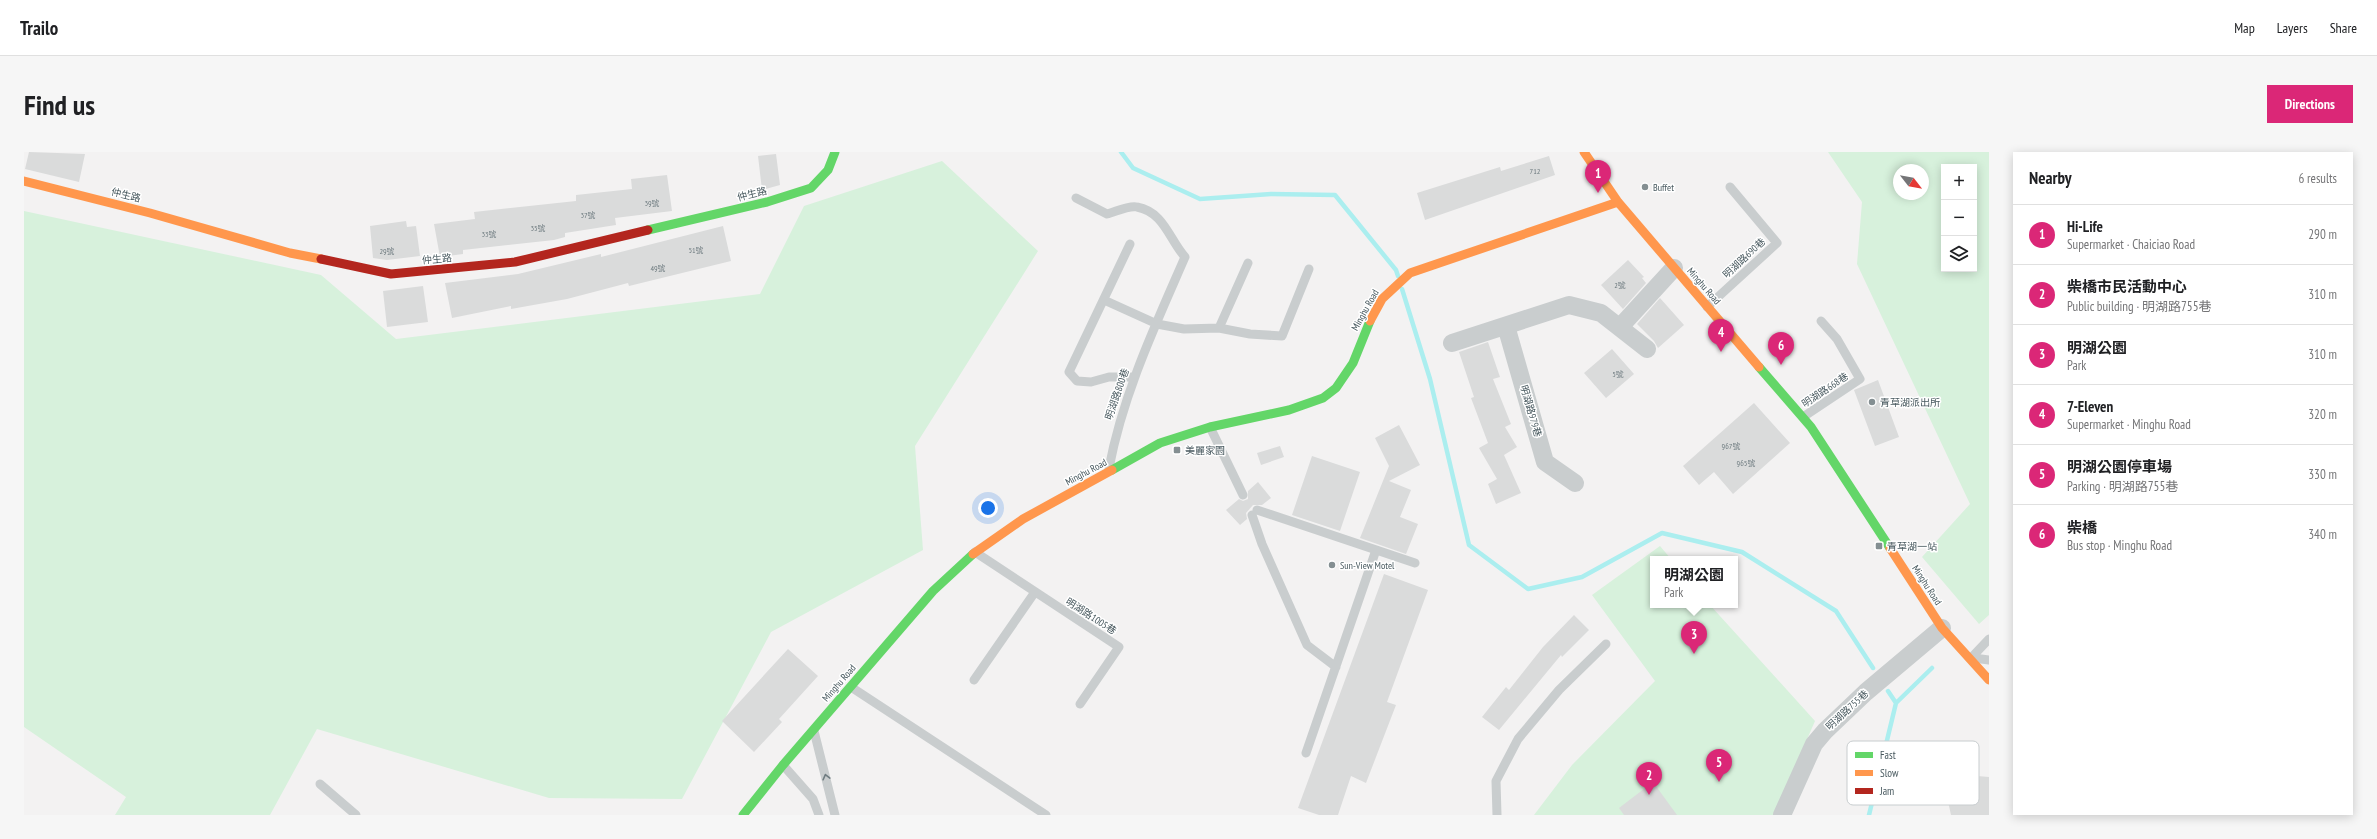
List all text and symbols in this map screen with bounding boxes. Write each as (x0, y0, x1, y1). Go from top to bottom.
text: Trailo (20, 16, 58, 40)
text: Map (2234, 19, 2255, 37)
text: Layers (2277, 19, 2308, 37)
text: Share (2330, 19, 2357, 37)
button: Directions (2267, 85, 2353, 123)
text: Find us (24, 86, 95, 123)
pin: 1 (1585, 160, 1611, 193)
north arrow (1893, 164, 1929, 200)
map controls (1941, 164, 1977, 272)
button: + (1941, 164, 1977, 200)
house number: 712 (1530, 166, 1541, 176)
text: Nearby (2029, 167, 2072, 189)
text: 6 results (2298, 170, 2337, 187)
place label: Buffet (1653, 181, 1674, 194)
marker: Buffet (1640, 182, 1650, 192)
street label: 仲生路 (736, 184, 768, 204)
street label: 仲生路 (110, 185, 142, 205)
house number: 39號 (644, 198, 660, 208)
button: − (1941, 200, 1977, 236)
house number: 37號 (580, 210, 596, 220)
text: Hi-Life (2067, 217, 2103, 236)
house number: 35號 (530, 223, 546, 233)
text: 1 (2039, 226, 2045, 243)
text: 290 m (2308, 226, 2337, 243)
house number: 33號 (481, 229, 497, 239)
street label: 明湖路690巷 (1720, 235, 1768, 281)
button: layers (1941, 236, 1977, 272)
text: Supermarket · Chaiciao Road (2067, 236, 2195, 253)
house number: 51號 (688, 245, 704, 255)
house number: 29號 (379, 246, 395, 256)
street label: 仲生路 (421, 251, 453, 267)
house number: 49號 (650, 263, 666, 273)
street label: Minghu Road (1684, 265, 1724, 307)
text: 柴橋市民活動中心 (2067, 277, 2187, 296)
house number: 2號 (1614, 280, 1626, 290)
text: 2 (2039, 286, 2045, 303)
text: 310 m (2308, 286, 2337, 303)
street label: Minghu Road (1348, 287, 1382, 333)
text: Public building · 明湖路755巷 (2067, 298, 2212, 315)
pin: 4 (1708, 319, 1734, 352)
pin: 6 (1768, 332, 1794, 365)
text: 明湖公園 (2067, 338, 2127, 357)
text: 3 (2039, 346, 2045, 363)
text: 310 m (2308, 346, 2337, 363)
text: Park (2067, 357, 2086, 374)
street label: 明湖路800巷 (1102, 367, 1132, 421)
house number: 5號 (1612, 369, 1624, 379)
street label: 明湖路668巷 (1799, 370, 1851, 410)
street label: 明湖路979巷 (1517, 383, 1545, 439)
place label: 青草湖派出所 (1880, 396, 1940, 409)
marker: 青草湖派出所 (1867, 397, 1877, 407)
text: 7-Eleven (2067, 397, 2113, 416)
text: 4 (2039, 406, 2045, 423)
text: 320 m (2308, 406, 2337, 423)
text: Supermarket · Minghu Road (2067, 416, 2191, 433)
house number: 967號 (1722, 441, 1740, 451)
place label: 美麗家園 (1185, 444, 1225, 457)
marker: 美麗家園 (1172, 445, 1182, 455)
street label: Minghu Road (1063, 456, 1109, 488)
text: 明湖公園停車場 (2067, 457, 2172, 476)
house number: 965號 (1737, 458, 1755, 468)
text: 5 (2039, 466, 2045, 483)
text: 330 m (2308, 466, 2337, 483)
text: Parking · 明湖路755巷 (2067, 478, 2178, 495)
your location (978, 498, 998, 518)
text: 柴橋 (2067, 518, 2097, 537)
text: 6 (2039, 526, 2045, 543)
text: 340 m (2308, 526, 2337, 543)
text: Bus stop · Minghu Road (2067, 537, 2172, 554)
place label: 青草湖一站 (1887, 540, 1937, 553)
marker: 青草湖一站 (1874, 541, 1884, 551)
popup (1650, 556, 1738, 608)
place label: Sun-View Motel (1340, 559, 1395, 572)
marker: Sun-View Motel (1327, 560, 1337, 570)
street label: Minghu Road (1909, 563, 1945, 607)
text: 明湖公園 (1664, 565, 1724, 584)
text: Park (1664, 584, 1683, 601)
street label: 明湖路1005巷 (1063, 595, 1119, 637)
pin: 3 (1681, 621, 1707, 654)
street label: Minghu Road (819, 662, 859, 704)
street label: 明湖路755巷 (1823, 687, 1871, 733)
legend (1847, 741, 1979, 805)
text: Fast (1880, 748, 1896, 762)
pin: 5 (1706, 749, 1732, 782)
pin: 2 (1636, 762, 1662, 795)
text: Slow (1880, 766, 1899, 780)
one-way arrow (822, 774, 830, 780)
text: Jam (1879, 784, 1894, 798)

